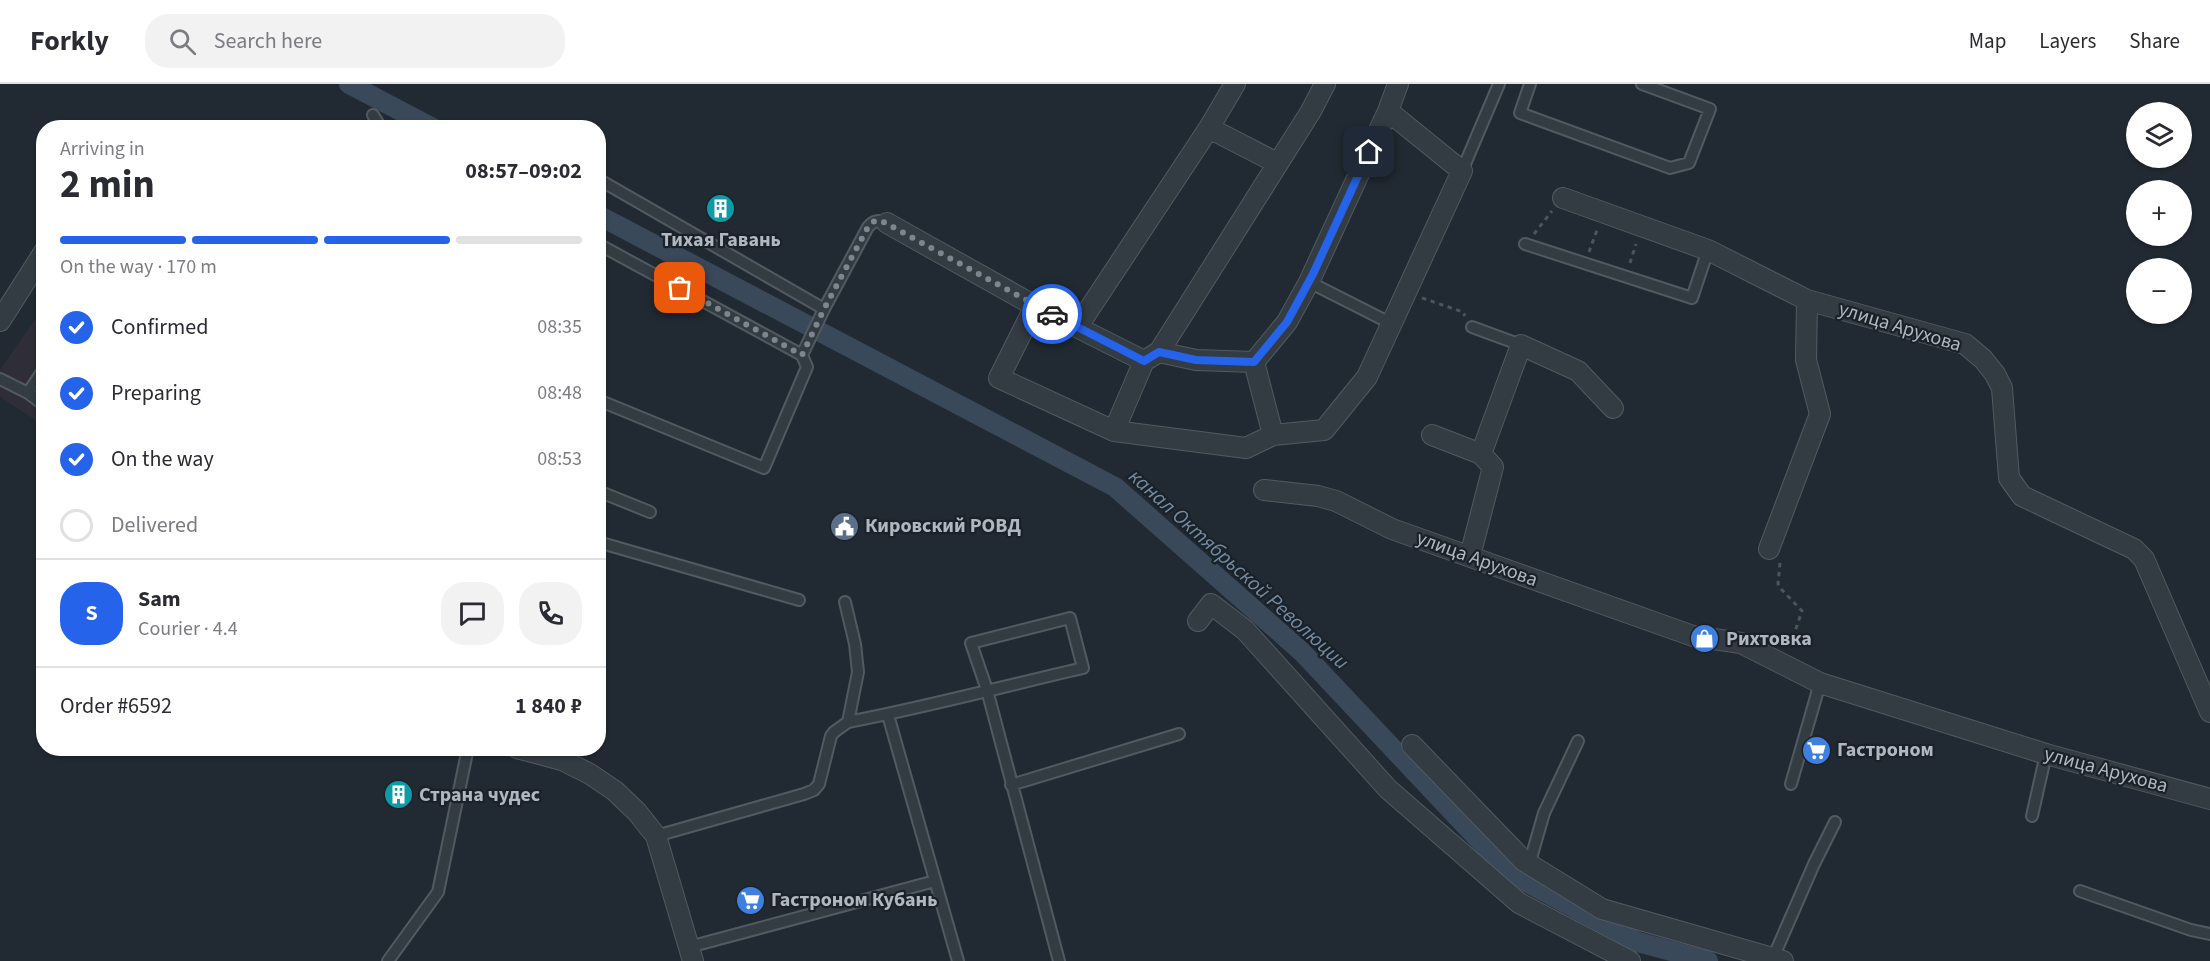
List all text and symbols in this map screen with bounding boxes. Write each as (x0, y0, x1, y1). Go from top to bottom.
search box (145, 14, 565, 68)
text: Forkly (30, 21, 109, 61)
icon: search (166, 25, 199, 58)
text: Search here (214, 25, 322, 57)
text: Map (1969, 26, 2006, 56)
text: Layers (2039, 26, 2096, 56)
text: Share (2129, 26, 2180, 56)
map controls (2126, 102, 2192, 324)
button: layers (2126, 102, 2192, 168)
pin (1343, 126, 1394, 177)
text: Arriving in (60, 135, 145, 163)
icon: home (1352, 135, 1385, 168)
text: 08:57–09:02 (465, 155, 582, 187)
text: 2 min (60, 157, 155, 213)
button: + (2126, 180, 2192, 246)
building icon: Тихая Гавань (705, 193, 737, 225)
place label: Тихая Гавань (661, 226, 781, 254)
text: On the way · 170 m (60, 253, 217, 281)
button: − (2126, 258, 2192, 324)
pin (654, 262, 705, 313)
icon: bag (663, 271, 696, 304)
courier (1022, 284, 1082, 344)
street label: улица Арухова (1835, 295, 1965, 359)
icon: car (1036, 298, 1069, 331)
icon: check (60, 311, 93, 344)
text: Confirmed (111, 311, 208, 343)
text: 08:35 (537, 313, 582, 341)
icon: check (60, 377, 93, 410)
text: Preparing (111, 377, 201, 409)
text: 08:48 (537, 379, 582, 407)
icon: check (60, 443, 93, 476)
text: On the way (111, 443, 214, 475)
text: 08:53 (537, 445, 582, 473)
water label: канал Октябрьской Революции (1122, 462, 1356, 676)
text: Delivered (111, 509, 198, 541)
public building icon: Кировский РОВД (828, 510, 860, 542)
place label: Кировский РОВД (865, 512, 1022, 540)
street label: улица Арухова (1413, 524, 1541, 594)
button: chat (441, 582, 504, 645)
button: phone (519, 582, 582, 645)
text: Sam (138, 583, 181, 615)
text: S (85, 597, 98, 629)
text: Courier · 4.4 (138, 615, 238, 643)
shop icon: Рихтовка (1689, 623, 1721, 655)
place label: Рихтовка (1726, 625, 1812, 653)
text: Order #6592 (60, 690, 172, 722)
text: 1 840 ₽ (515, 690, 582, 722)
supermarket icon: Гастроном (1800, 734, 1832, 766)
place label: Гастроном (1837, 736, 1934, 764)
street label: улица Арухова (2041, 740, 2171, 800)
building icon: Страна чудес (382, 779, 414, 811)
place label: Страна чудес (419, 781, 540, 809)
supermarket icon: Гастроном Кубань (734, 884, 766, 916)
place label: Гастроном Кубань (771, 886, 937, 914)

